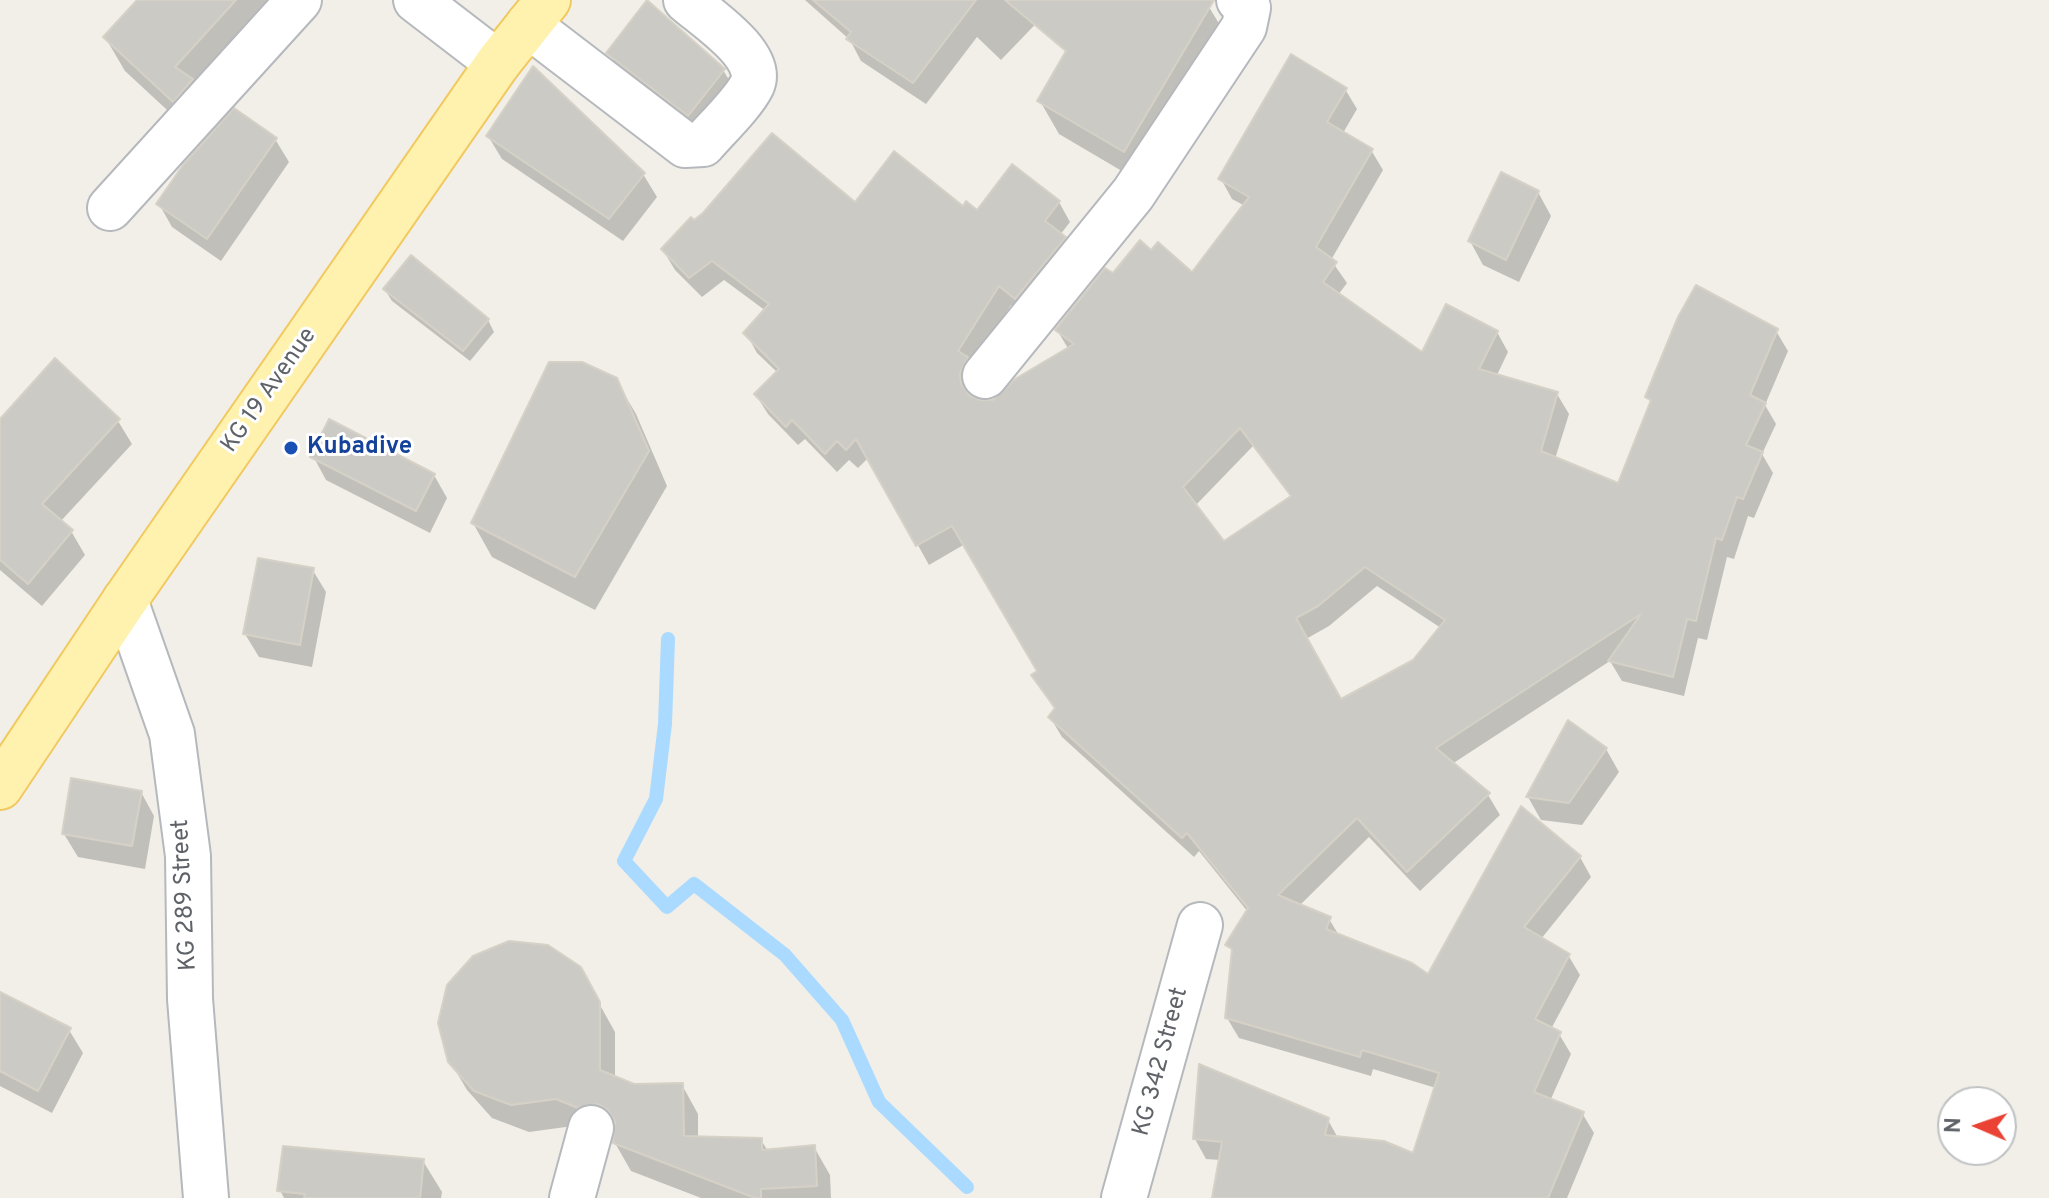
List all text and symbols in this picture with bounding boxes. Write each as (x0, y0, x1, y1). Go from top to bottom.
street label: KG 19 Avenue (216, 323, 324, 459)
place label: Kubadive (307, 434, 412, 462)
marker: Kubadive (282, 439, 300, 457)
street label: KG 289 Street (168, 818, 204, 972)
street label: KG 342 Street (1128, 984, 1196, 1140)
north arrow (1937, 1086, 2017, 1166)
text: N (1941, 1117, 1968, 1134)

